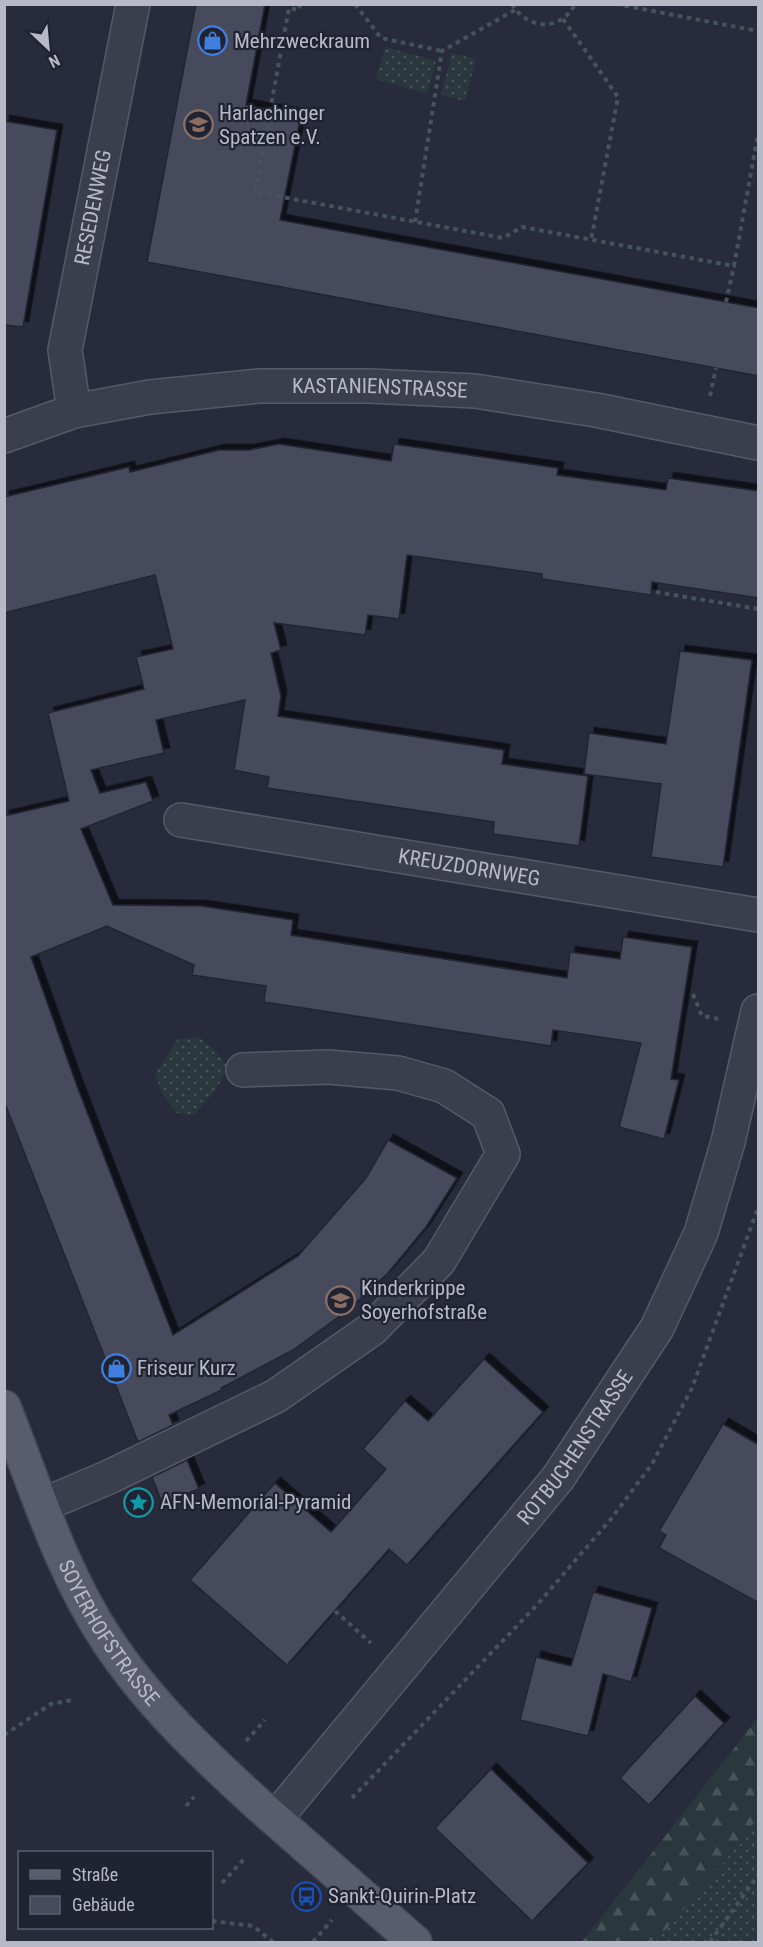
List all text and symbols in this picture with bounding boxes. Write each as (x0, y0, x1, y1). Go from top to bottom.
north arrow (18, 18, 78, 78)
shop icon: Mehrzweckraum (197, 25, 229, 57)
place label: Mehrzweckraum (234, 29, 370, 53)
text: N (46, 50, 63, 72)
place label: Harlachinger Spatzen e.V. (219, 101, 325, 149)
school or university icon: Harlachinger Spatzen e.V. (182, 109, 214, 141)
street label: RESEDENWEG (70, 148, 116, 267)
street label: KASTANIENSTRASSE (292, 374, 468, 403)
street label: KREUZDORNWEG (396, 844, 542, 891)
place label: Kinderkrippe Soyerhofstraße (361, 1276, 487, 1324)
school or university icon: Kinderkrippe Soyerhofstraße (324, 1284, 356, 1316)
shop icon: Friseur Kurz (100, 1352, 132, 1384)
place label: Friseur Kurz (137, 1356, 236, 1380)
street label: ROTBUCHENSTRASSE (512, 1366, 638, 1529)
place icon: AFN-Memorial-Pyramid (123, 1486, 155, 1518)
place label: AFN-Memorial-Pyramid (160, 1490, 351, 1514)
street label: SOYERHOFSTRASSE (53, 1556, 164, 1711)
legend (18, 1851, 213, 1929)
text: Straße (72, 1864, 118, 1885)
bus stop icon: Sankt-Quirin-Platz (291, 1880, 323, 1912)
place label: Sankt-Quirin-Platz (328, 1884, 476, 1908)
text: Gebäude (72, 1894, 135, 1915)

